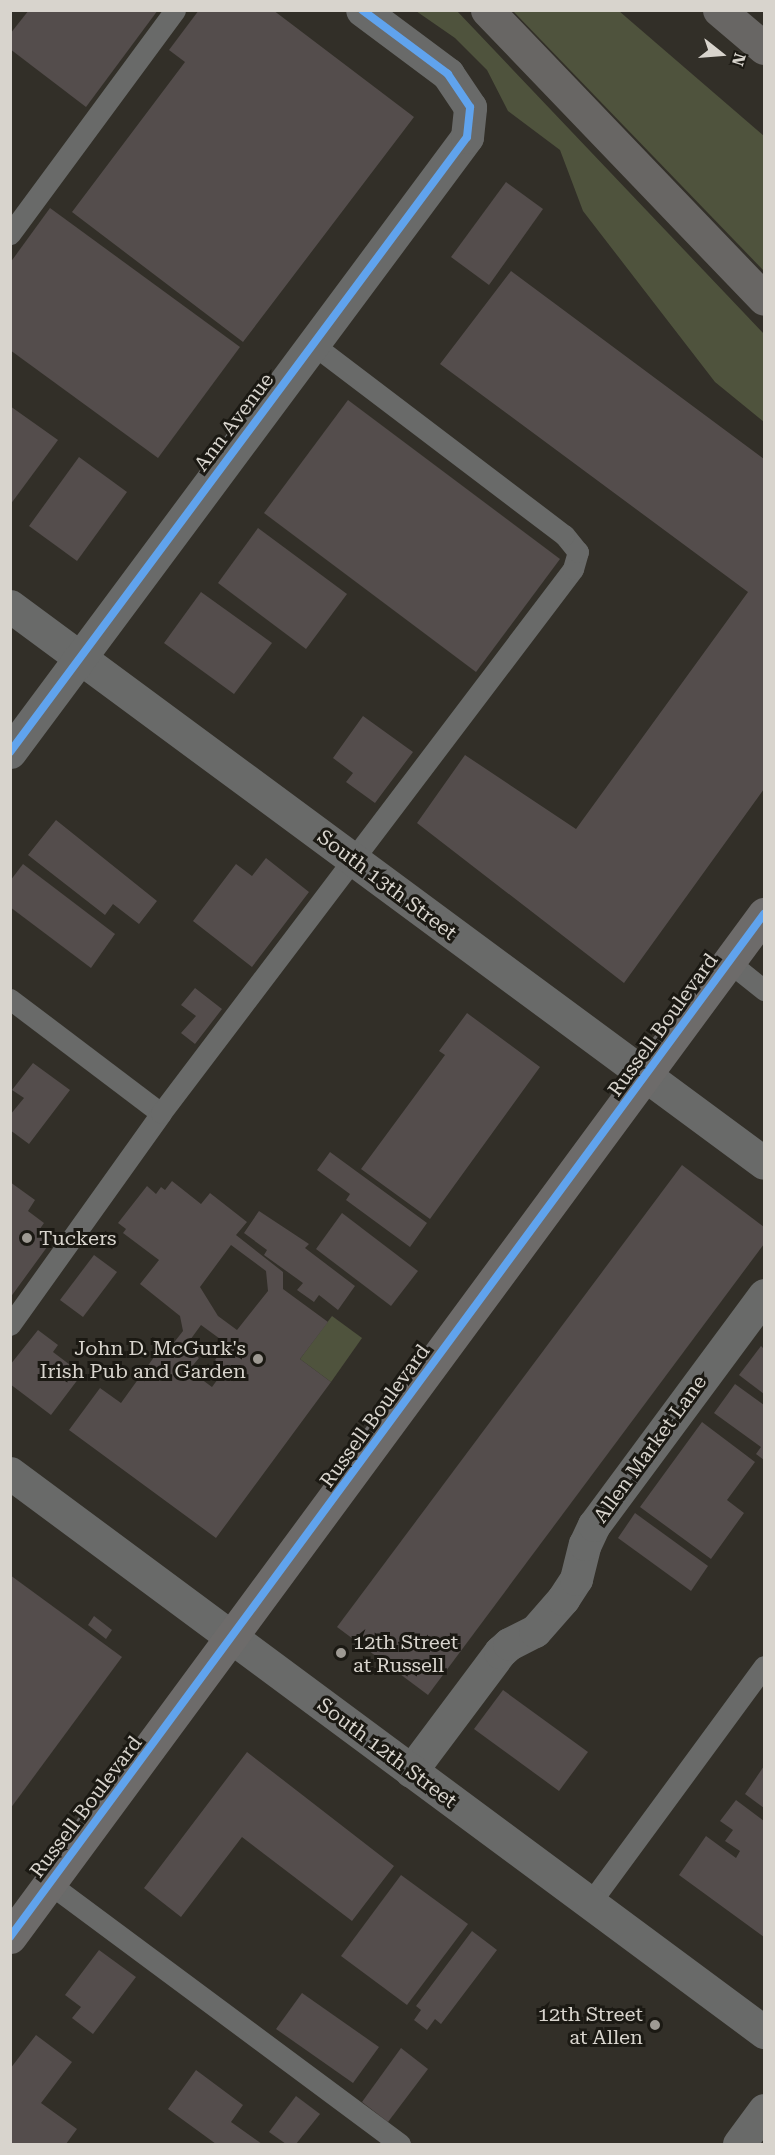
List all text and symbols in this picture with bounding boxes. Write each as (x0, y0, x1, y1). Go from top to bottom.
north arrow (691, 24, 751, 84)
text: N (728, 51, 750, 68)
street label: Ann Avenue (189, 368, 279, 476)
street label: South 13th Street (313, 825, 461, 945)
street label: Russell Boulevard (603, 949, 723, 1101)
place label: Tuckers (39, 1226, 117, 1250)
marker: Tuckers (20, 1231, 34, 1245)
place label: John D. McGurk's Irish Pub and Garden (40, 1336, 246, 1383)
street label: Russell Boulevard (315, 1340, 435, 1492)
marker: John D. McGurk's Irish Pub and Garden (251, 1352, 265, 1366)
street label: Allen Market Lane (588, 1371, 712, 1527)
place label: 12th Street at Russell (353, 1630, 458, 1677)
marker: 12th Street at Russell (334, 1646, 348, 1660)
street label: South 12th Street (313, 1693, 461, 1813)
street label: Russell Boulevard (25, 1731, 147, 1883)
place label: 12th Street at Allen (538, 2002, 643, 2049)
marker: 12th Street at Allen (648, 2018, 662, 2032)

